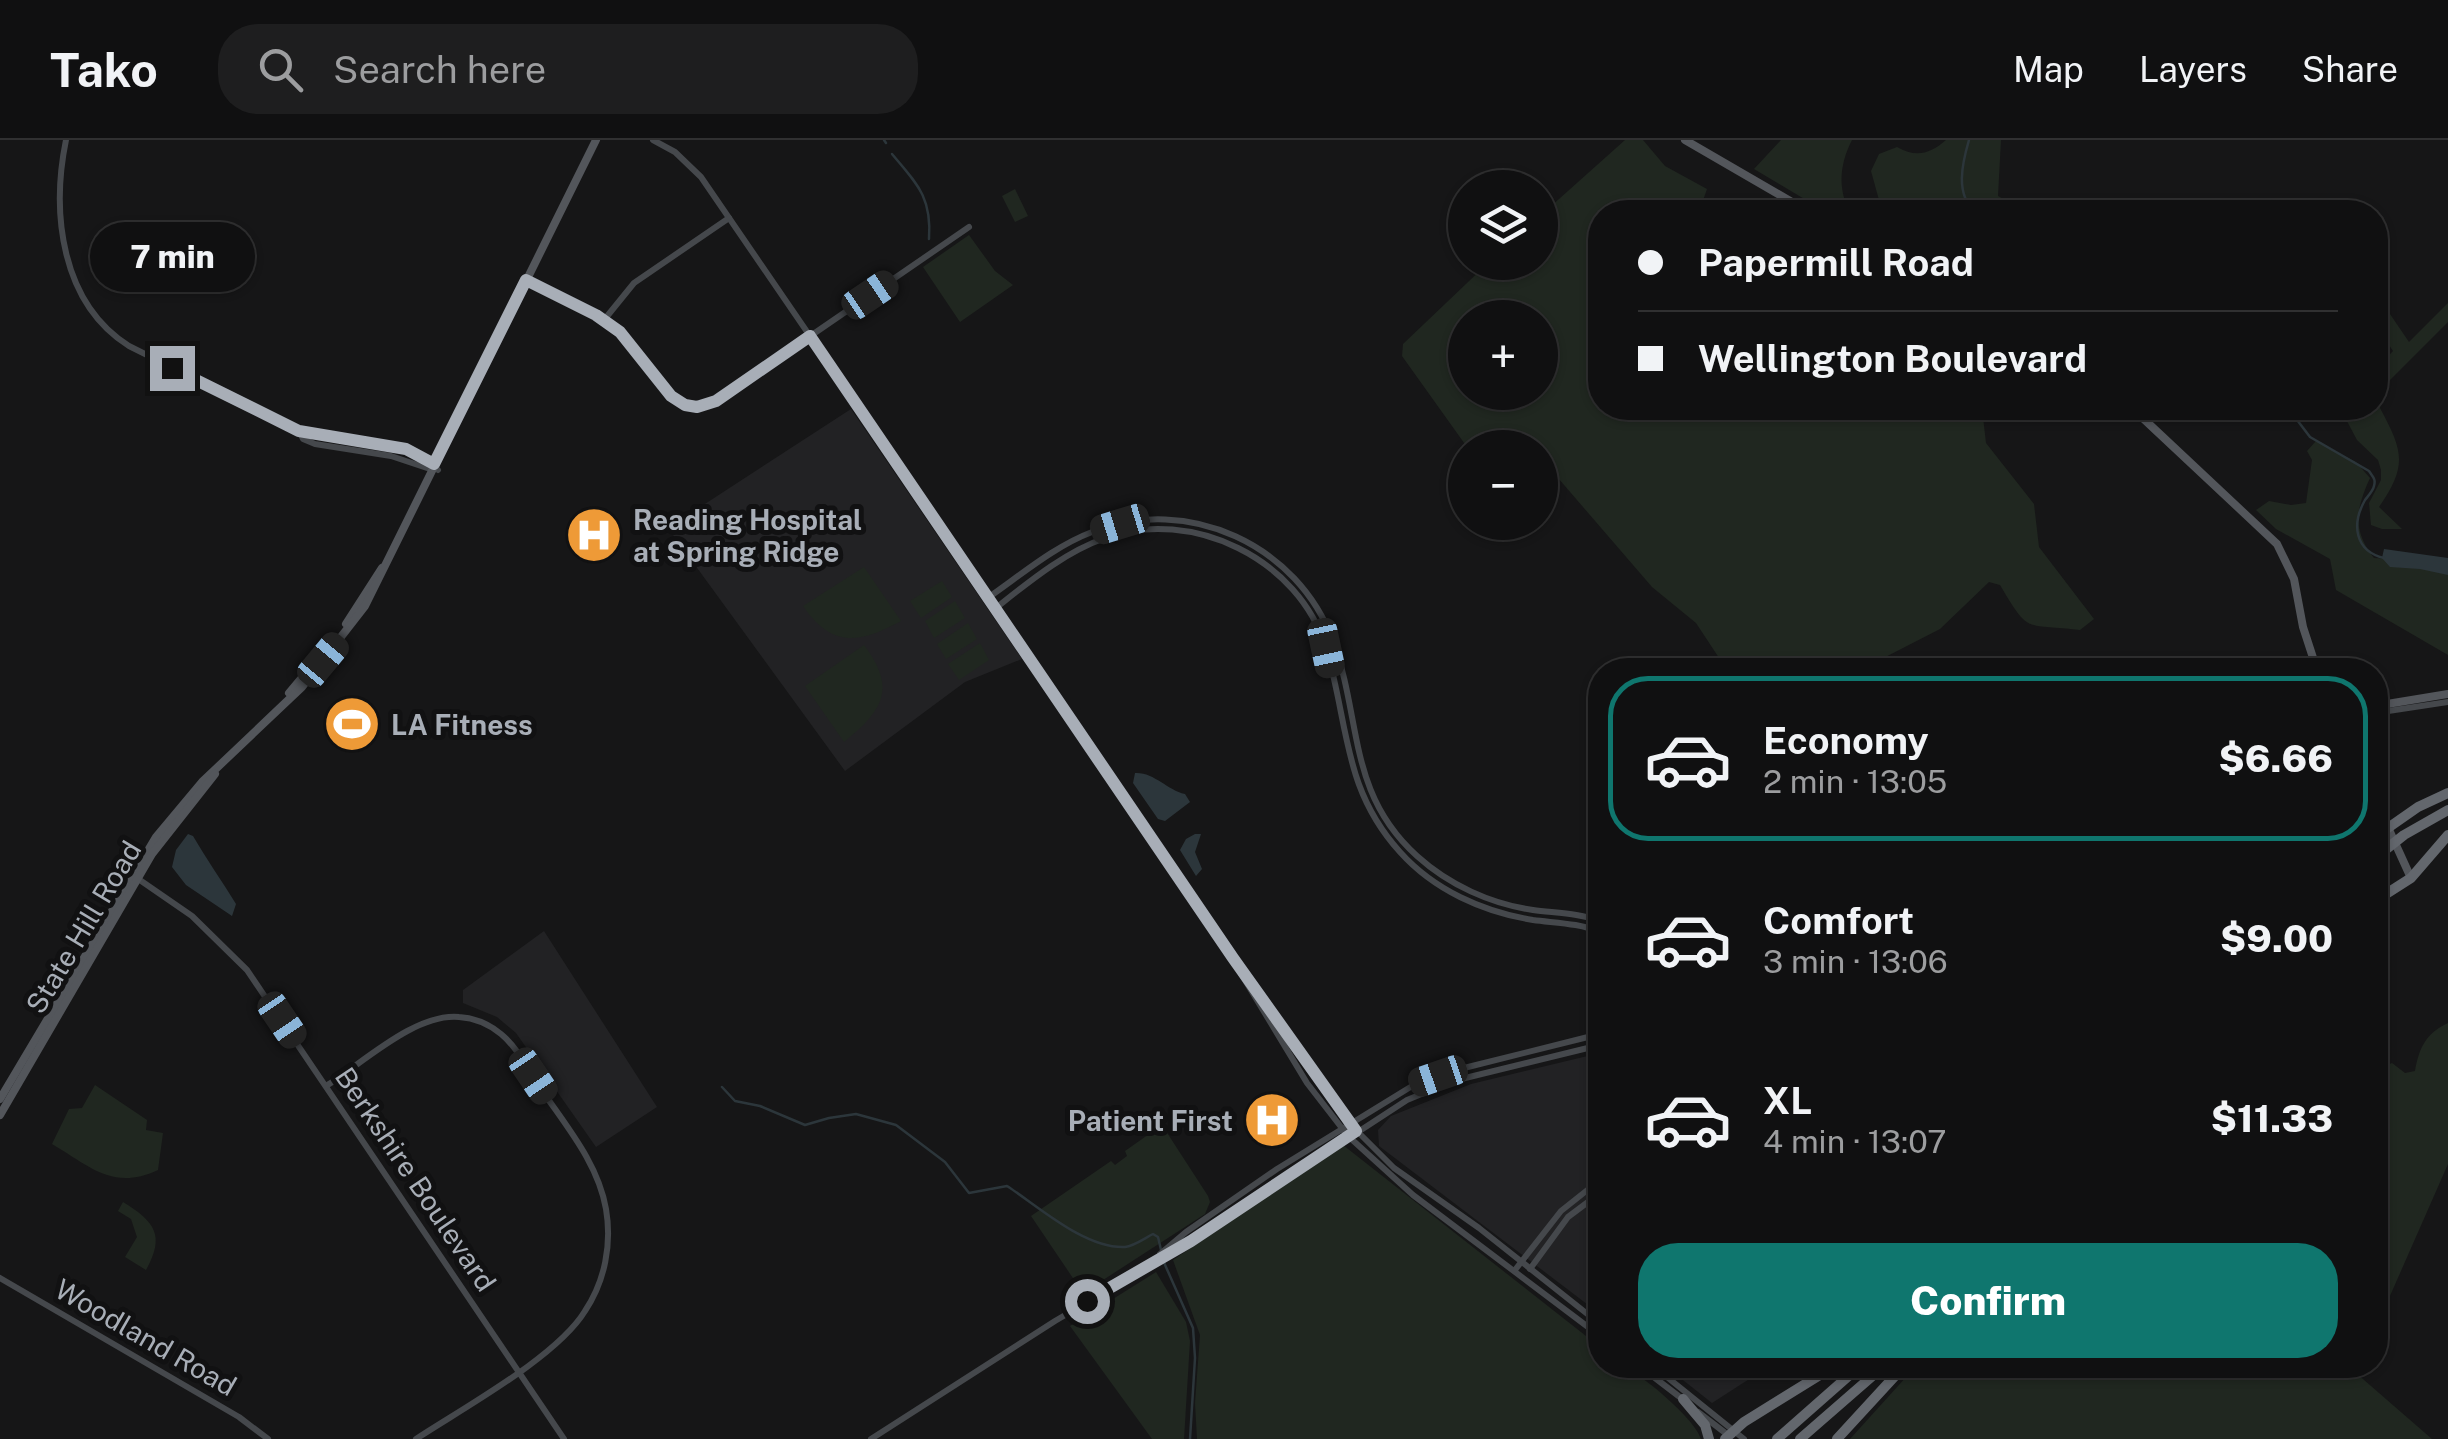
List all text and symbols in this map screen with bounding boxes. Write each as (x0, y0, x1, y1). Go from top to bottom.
search box (218, 24, 918, 114)
text: Tako (50, 41, 158, 98)
icon: search (253, 42, 308, 97)
text: Search here (333, 47, 546, 92)
text: Map (2013, 49, 2084, 90)
text: Layers (2139, 49, 2247, 90)
text: Share (2302, 49, 2398, 90)
map controls (1448, 170, 1558, 540)
button: layers (1448, 170, 1558, 280)
callout: 7 min (90, 223, 254, 293)
text: 7 min (130, 238, 215, 275)
text: Papermill Road (1698, 240, 1974, 285)
car (837, 266, 903, 324)
button: + (1448, 300, 1558, 410)
text: Wellington Boulevard (1698, 336, 2087, 381)
route end (150, 346, 195, 391)
button: − (1448, 430, 1558, 540)
car (1087, 501, 1153, 547)
place label: Reading Hospital at Spring Ridge (633, 503, 862, 568)
hospital icon: Reading Hospital at Spring Ridge (564, 505, 624, 565)
car (1305, 616, 1347, 680)
car (292, 627, 354, 693)
sports icon: LA Fitness (322, 694, 382, 754)
place label: LA Fitness (391, 708, 533, 741)
icon: car (1643, 714, 1733, 804)
text: Economy (1763, 718, 1929, 763)
text: $6.66 (2219, 736, 2333, 781)
text: 2 min · 13:05 (1763, 763, 1947, 800)
street label: State Hill Road (19, 835, 147, 1019)
icon: car (1643, 894, 1733, 984)
text: Comfort (1763, 898, 1914, 943)
text: $9.00 (2220, 916, 2333, 961)
text: 3 min · 13:06 (1763, 943, 1948, 980)
car (253, 987, 311, 1053)
car (504, 1043, 562, 1109)
car (1405, 1052, 1471, 1100)
street label: Berkshire Boulevard (329, 1061, 503, 1297)
icon: car (1643, 1074, 1733, 1164)
text: XL (1763, 1078, 1812, 1123)
hospital icon: Patient First (1242, 1090, 1302, 1150)
text: $11.33 (2211, 1096, 2333, 1141)
place label: Patient First (1068, 1104, 1233, 1137)
text: 4 min · 13:07 (1763, 1123, 1946, 1160)
button: Confirm (1638, 1243, 2338, 1358)
street label: Woodland Road (50, 1272, 242, 1402)
route start (1065, 1279, 1110, 1324)

